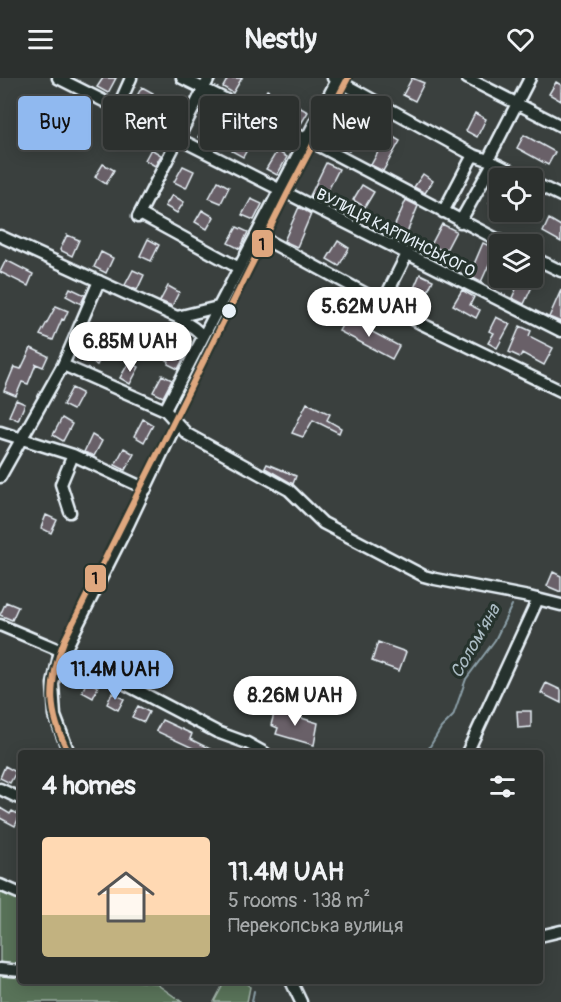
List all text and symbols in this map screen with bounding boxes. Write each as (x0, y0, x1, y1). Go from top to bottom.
icon: menu (24, 23, 57, 56)
text: Nestly (244, 23, 317, 56)
icon: heart (504, 23, 537, 56)
chip: Buy (18, 96, 91, 150)
chip: Rent (103, 96, 188, 150)
chip: Filters (200, 96, 299, 150)
chip: New (311, 96, 391, 150)
map controls (489, 168, 543, 288)
button: locate (489, 168, 543, 222)
street label: ВУЛИЦЯ КАРПИНСЬКОГО (313, 184, 478, 282)
line badge: 1 (251, 229, 274, 258)
button: layers (489, 234, 543, 288)
text: 1 (259, 235, 265, 255)
pin: 5.62M UAH (300, 287, 438, 338)
text: 5.62M UAH (321, 294, 417, 319)
unlabelled marker (220, 302, 238, 320)
pin: 6.85M UAH (61, 322, 199, 373)
text: 6.85M UAH (83, 329, 177, 354)
line badge: 1 (84, 564, 107, 593)
text: 1 (92, 569, 98, 589)
water label: Солом'яна (445, 599, 506, 682)
pin: 11.4M UAH (46, 650, 184, 701)
text: 11.4M UAH (70, 657, 160, 682)
pin: 8.26M UAH (226, 676, 364, 727)
text: 8.26M UAH (248, 683, 342, 708)
text: 4 homes (42, 770, 136, 802)
icon: filters (486, 770, 519, 803)
text: 11.4M UAH (228, 856, 344, 888)
icon: home (90, 861, 162, 933)
text: 5 rooms · 138 m² (228, 888, 370, 913)
text: Перекопська вулиця (228, 913, 403, 938)

